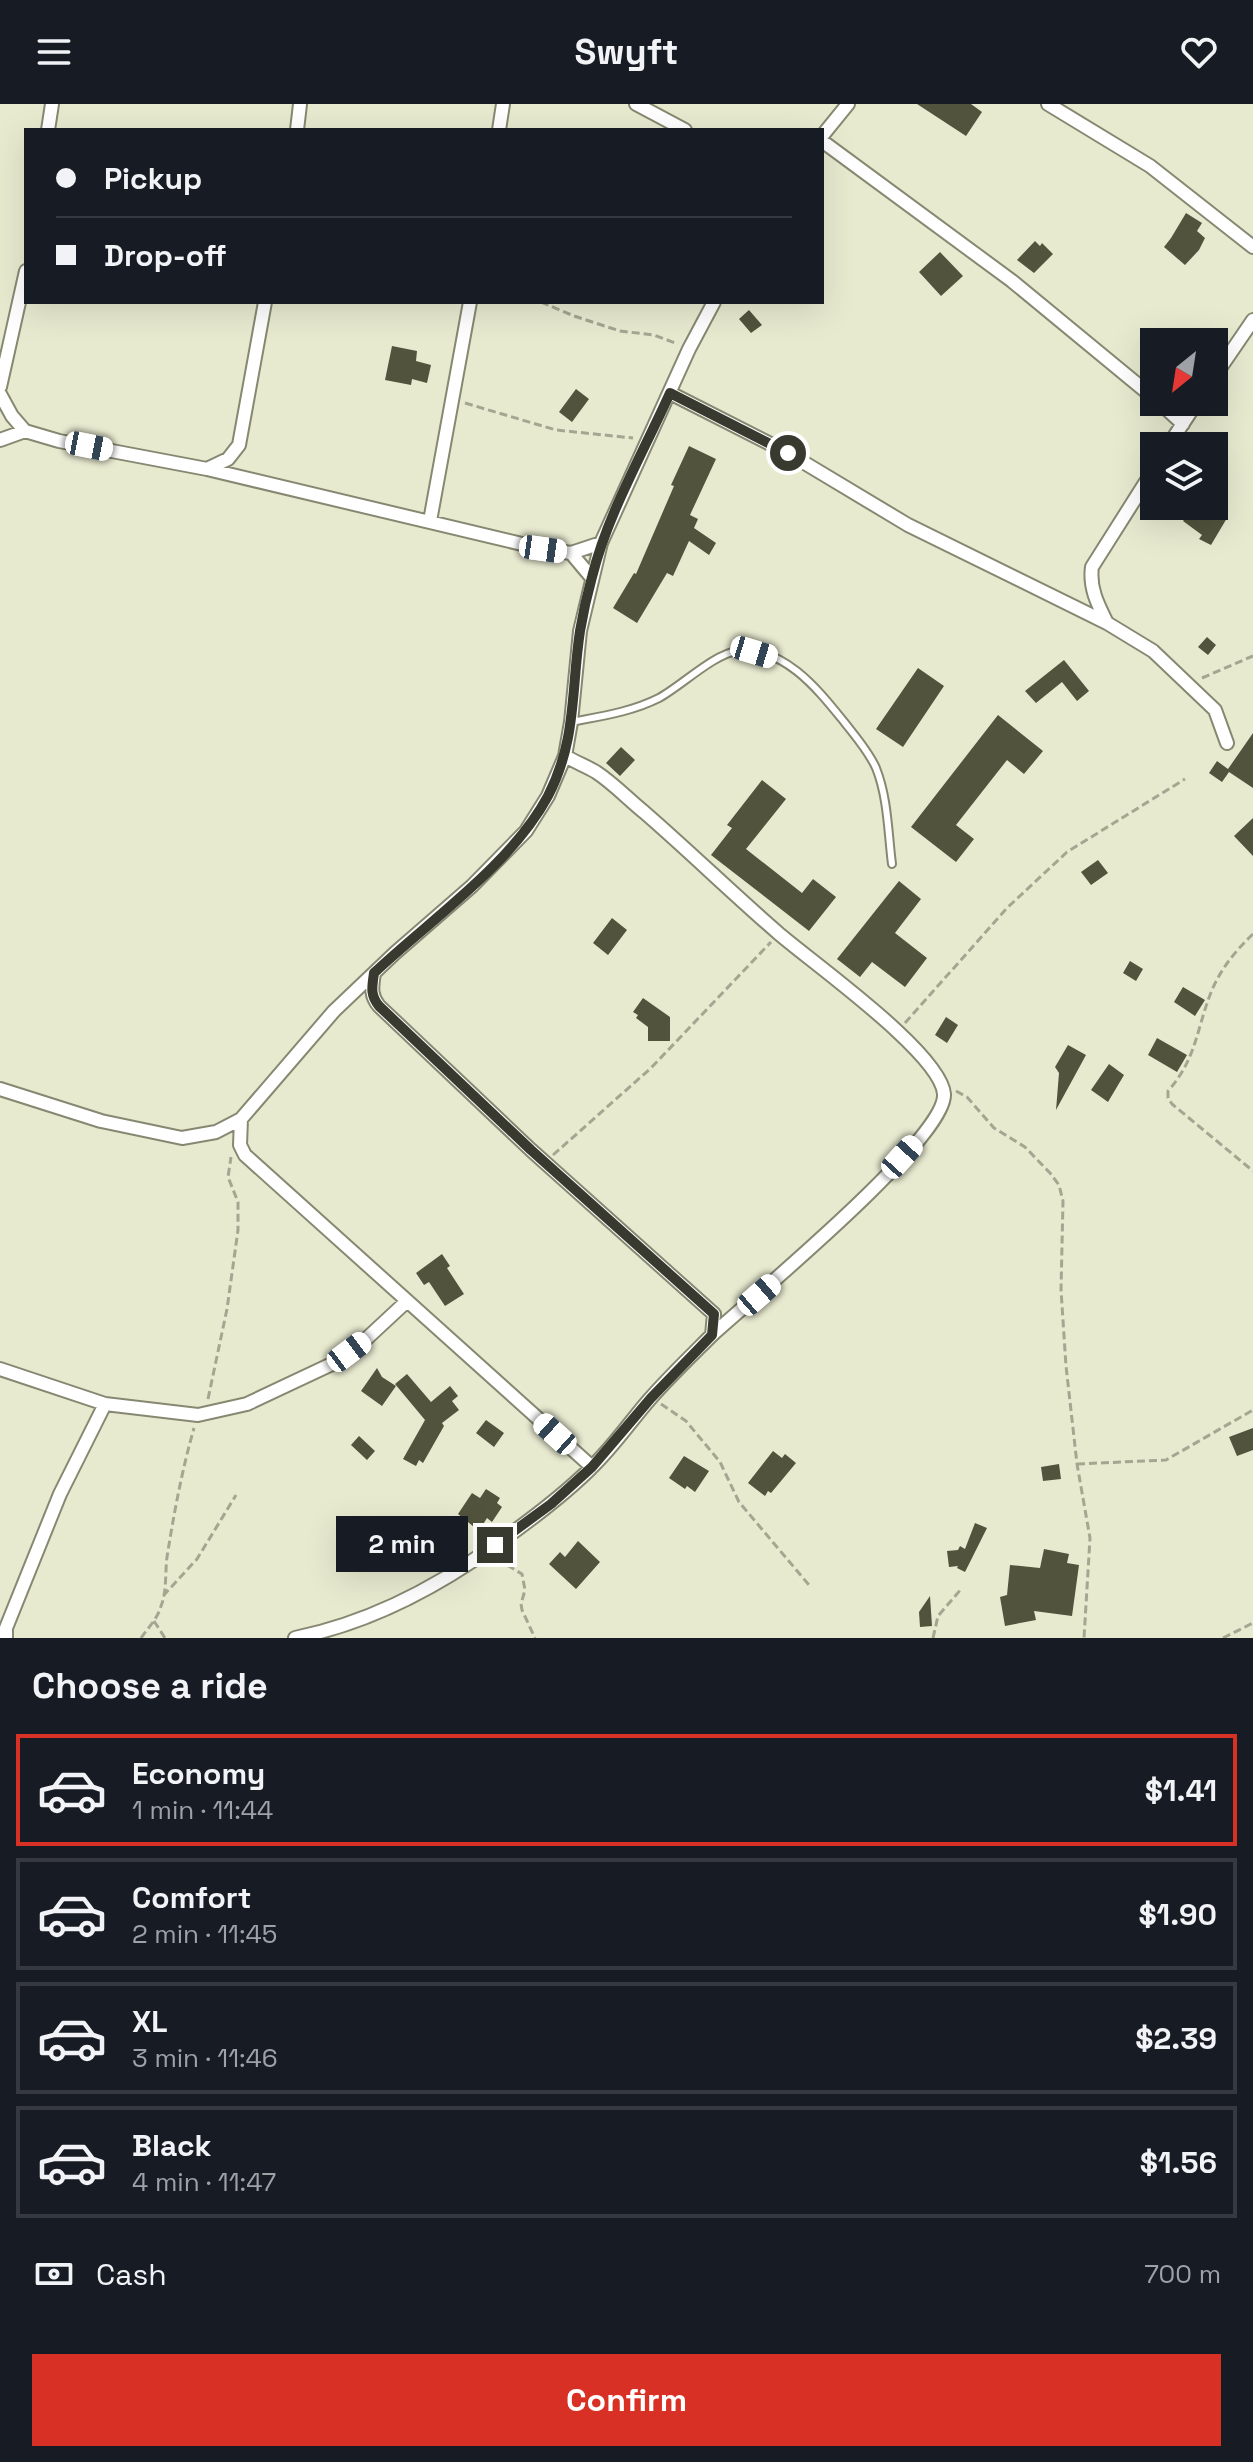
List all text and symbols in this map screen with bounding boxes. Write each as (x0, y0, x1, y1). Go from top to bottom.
text: Swyft (575, 29, 678, 75)
icon: menu (32, 30, 76, 74)
icon: heart (1177, 30, 1221, 74)
text: Pickup (104, 159, 202, 198)
text: Drop-off (104, 236, 227, 275)
north arrow (1140, 328, 1228, 416)
map controls (1140, 328, 1228, 520)
car (63, 430, 115, 462)
button: layers (1140, 432, 1228, 520)
route start (770, 435, 806, 471)
car (518, 534, 568, 564)
car (728, 634, 780, 670)
car (877, 1131, 927, 1183)
car (733, 1270, 785, 1320)
car (323, 1328, 375, 1376)
car (529, 1409, 581, 1459)
callout: 2 min (335, 1517, 467, 1573)
text: 2 min (368, 1527, 436, 1561)
route end (477, 1527, 513, 1563)
text: Choose a ride (32, 1663, 268, 1709)
icon: car (36, 1754, 108, 1826)
text: Economy (132, 1754, 265, 1793)
text: $1.41 (1145, 1771, 1217, 1810)
text: 1 min · 11:44 (132, 1793, 273, 1827)
icon: car (36, 1878, 108, 1950)
text: Comfort (132, 1878, 251, 1917)
text: $1.90 (1138, 1895, 1217, 1934)
text: 2 min · 11:45 (132, 1917, 277, 1951)
icon: car (36, 2002, 108, 2074)
text: XL (132, 2002, 168, 2041)
text: $2.39 (1135, 2019, 1217, 2058)
text: 3 min · 11:46 (132, 2041, 278, 2075)
icon: car (36, 2126, 108, 2198)
text: Black (132, 2126, 211, 2165)
text: $1.56 (1140, 2143, 1217, 2182)
text: 4 min · 11:47 (132, 2165, 276, 2199)
icon: cash (32, 2252, 76, 2296)
text: Cash (96, 2255, 167, 2294)
text: 700 m (1144, 2257, 1221, 2291)
button: Confirm (32, 2354, 1221, 2446)

